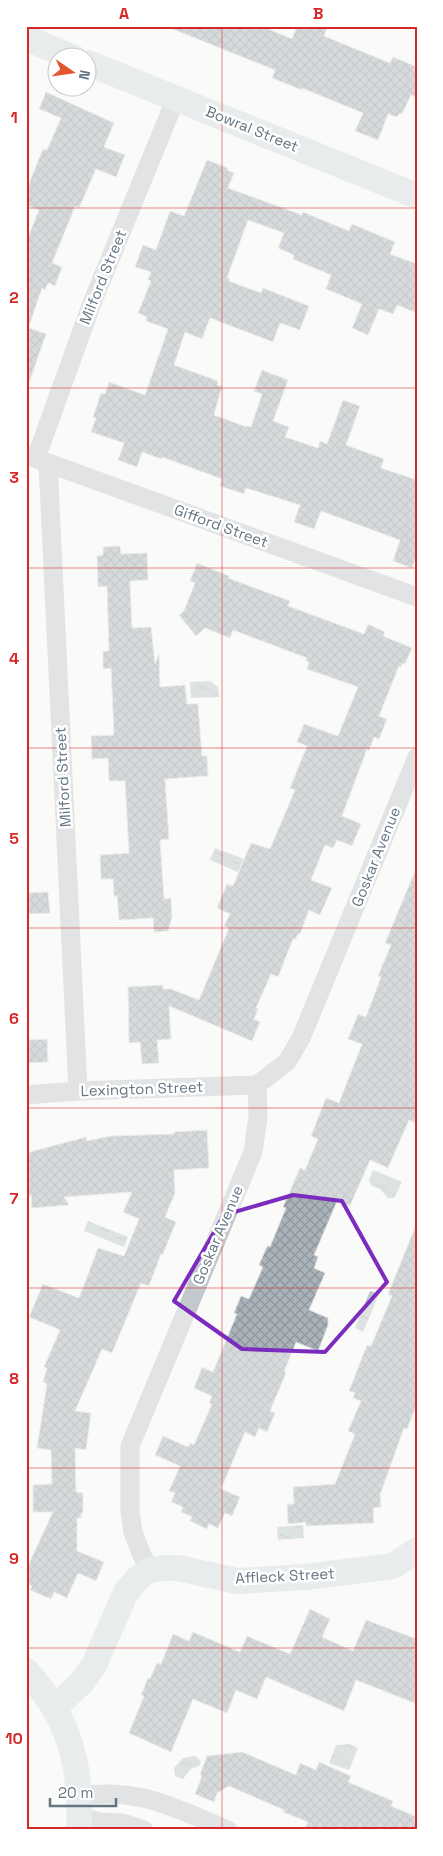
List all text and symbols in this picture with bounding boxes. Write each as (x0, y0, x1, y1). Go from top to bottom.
text: A (119, 3, 129, 24)
text: B (313, 3, 323, 24)
north arrow (48, 48, 98, 98)
text: N (75, 68, 94, 82)
street label: Bowral Street (203, 101, 301, 156)
text: 1 (10, 107, 18, 128)
street label: Milford Street (75, 227, 130, 327)
text: 2 (9, 287, 19, 308)
text: 3 (9, 467, 19, 488)
street label: Gifford Street (172, 500, 271, 551)
text: 4 (9, 648, 19, 669)
street label: Milford Street (50, 726, 75, 828)
street label: Goskar Avenue (347, 804, 404, 909)
text: 5 (9, 828, 19, 849)
text: 6 (9, 1008, 19, 1029)
street label: Lexington Street (80, 1077, 204, 1100)
street label: Goskar Avenue (188, 1182, 247, 1287)
text: 7 (10, 1188, 19, 1209)
text: 8 (9, 1368, 19, 1389)
text: 9 (9, 1548, 19, 1569)
street label: Affleck Street (235, 1563, 335, 1588)
text: 10 (5, 1728, 23, 1749)
scale bar (50, 1776, 116, 1808)
text: 20 m (58, 1783, 93, 1802)

